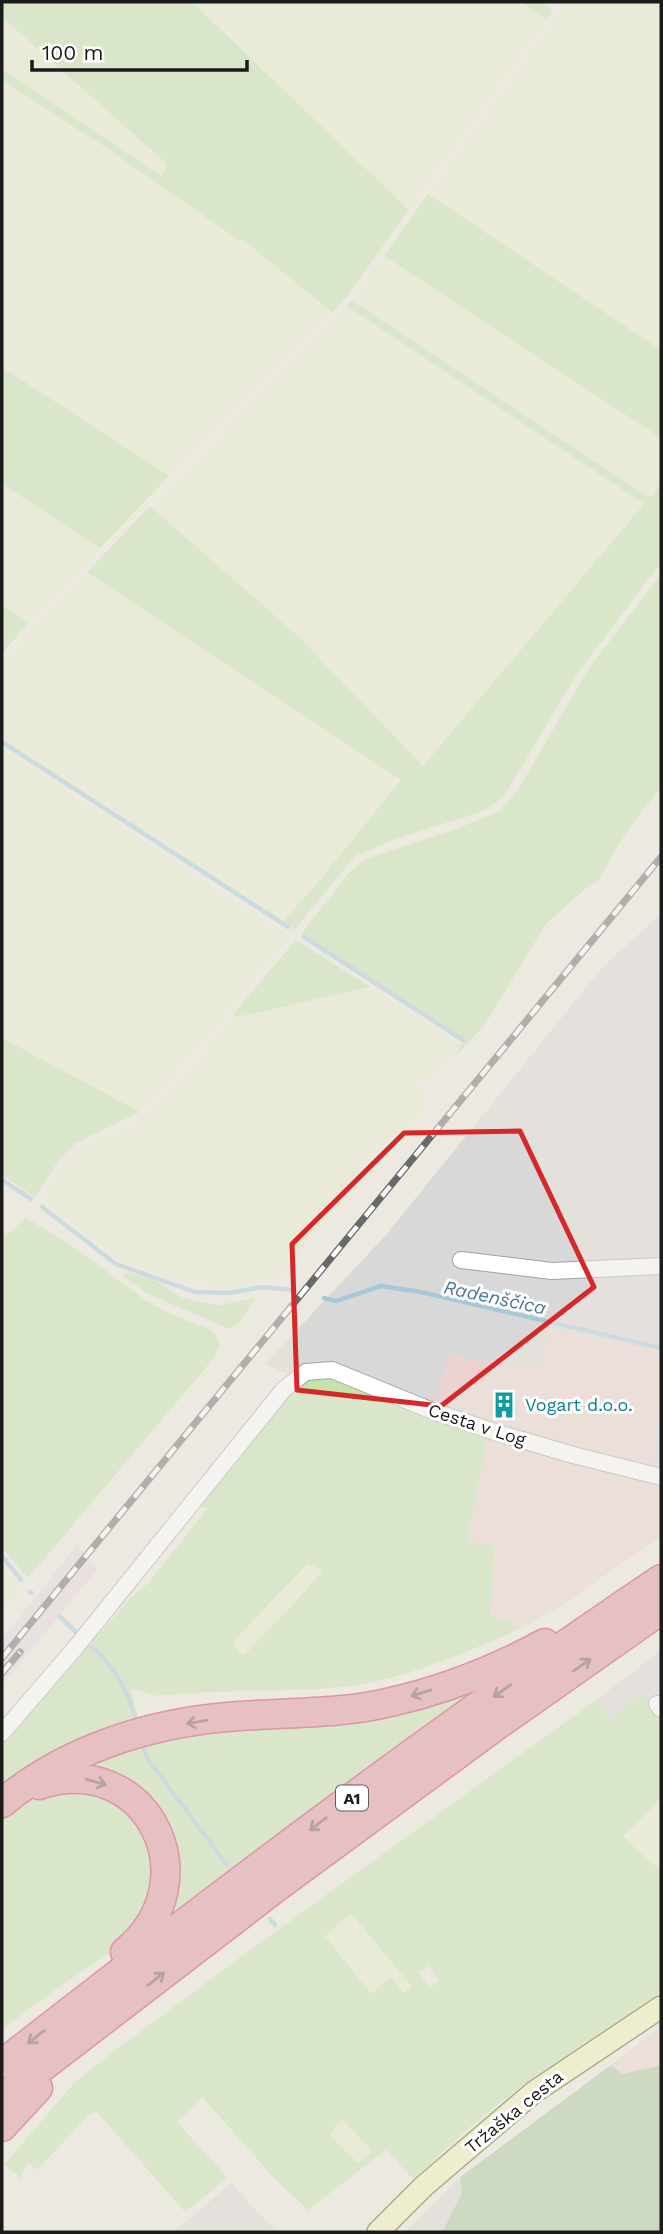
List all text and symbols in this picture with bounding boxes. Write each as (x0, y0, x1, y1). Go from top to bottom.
scale bar (32, 28, 247, 72)
text: 100 m (42, 40, 104, 65)
water label: Radenščica (442, 1275, 548, 1320)
building icon: Vogart d.o.o. (489, 1390, 519, 1420)
place label: Vogart d.o.o. (525, 1394, 633, 1415)
street label: Cesta v Log (426, 1399, 529, 1450)
one-way arrow (572, 1658, 591, 1673)
one-way arrow (493, 1684, 512, 1698)
one-way arrow (411, 1688, 433, 1700)
one-way arrow (186, 1716, 208, 1729)
one-way arrow (85, 1776, 107, 1789)
road number: A1 (336, 1786, 368, 1810)
one-way arrow (309, 1816, 327, 1831)
one-way arrow (146, 1971, 165, 1986)
one-way arrow (28, 2029, 46, 2045)
street label: Tržaška cesta (460, 2066, 567, 2157)

